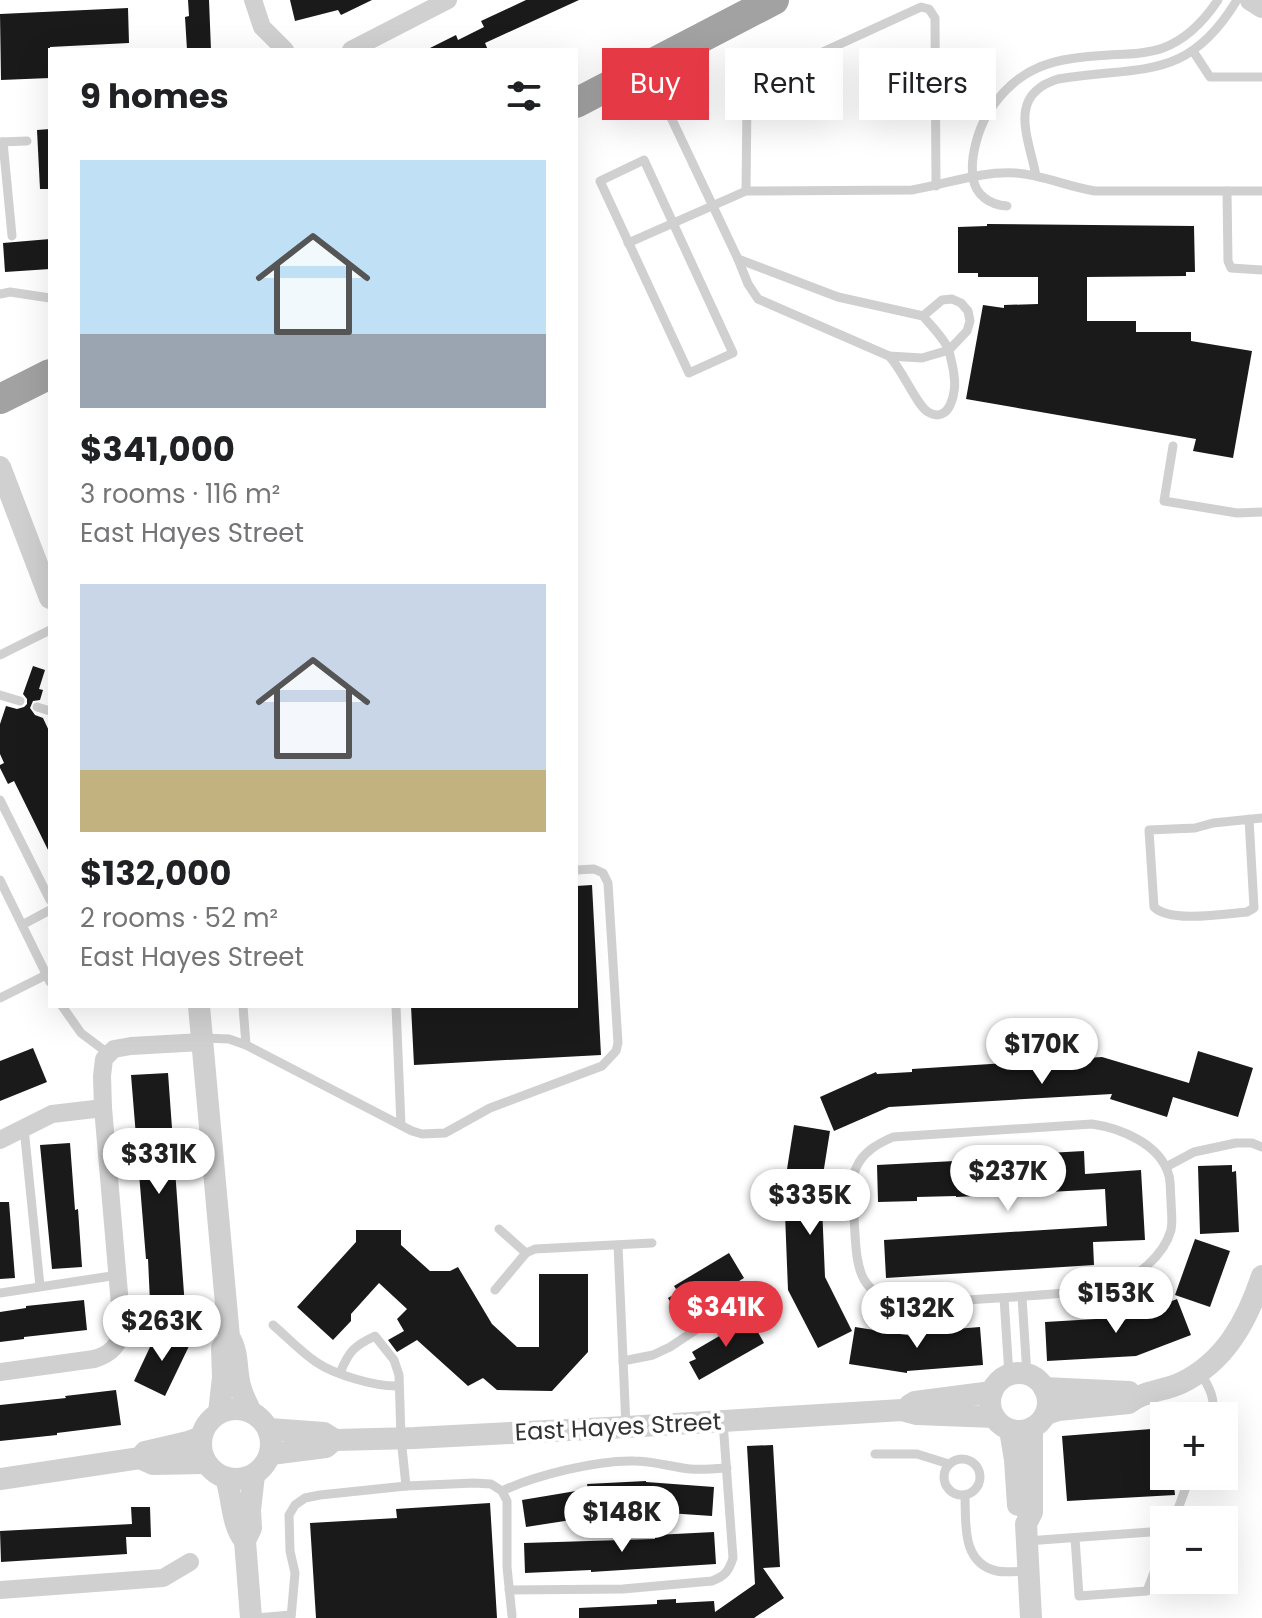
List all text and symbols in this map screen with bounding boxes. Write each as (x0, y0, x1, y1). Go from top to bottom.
chip: Buy (602, 48, 709, 120)
chip: Rent (725, 48, 843, 120)
chip: Filters (859, 48, 996, 120)
text: 9 homes (80, 72, 229, 120)
icon: filters (502, 74, 546, 118)
icon: home (241, 212, 385, 356)
text: $341,000 (80, 425, 235, 473)
text: 3 rooms · 116 m² (80, 476, 280, 512)
text: East Hayes Street (80, 515, 304, 551)
icon: home (241, 636, 385, 780)
text: $132,000 (80, 849, 231, 897)
text: 2 rooms · 52 m² (80, 900, 278, 936)
text: East Hayes Street (80, 939, 304, 975)
pin: $170K (986, 1018, 1098, 1086)
text: $170K (1004, 1026, 1080, 1062)
pin: $331K (103, 1128, 215, 1196)
text: $331K (121, 1136, 197, 1172)
pin: $237K (952, 1145, 1064, 1213)
text: $237K (968, 1153, 1048, 1189)
pin: $335K (754, 1169, 866, 1237)
text: $335K (768, 1177, 852, 1213)
pin: $153K (1060, 1267, 1172, 1335)
text: $153K (1077, 1275, 1155, 1311)
pin: $341K (670, 1281, 782, 1349)
pin: $132K (861, 1282, 973, 1350)
text: $341K (687, 1289, 765, 1325)
text: $132K (879, 1290, 955, 1326)
pin: $263K (106, 1295, 218, 1363)
text: $263K (121, 1303, 203, 1339)
map controls (1150, 1402, 1238, 1594)
button: + (1150, 1402, 1238, 1490)
street label: East Hayes Street (514, 1405, 722, 1448)
pin: $148K (566, 1486, 678, 1554)
text: $148K (582, 1494, 662, 1530)
button: − (1150, 1506, 1238, 1594)

